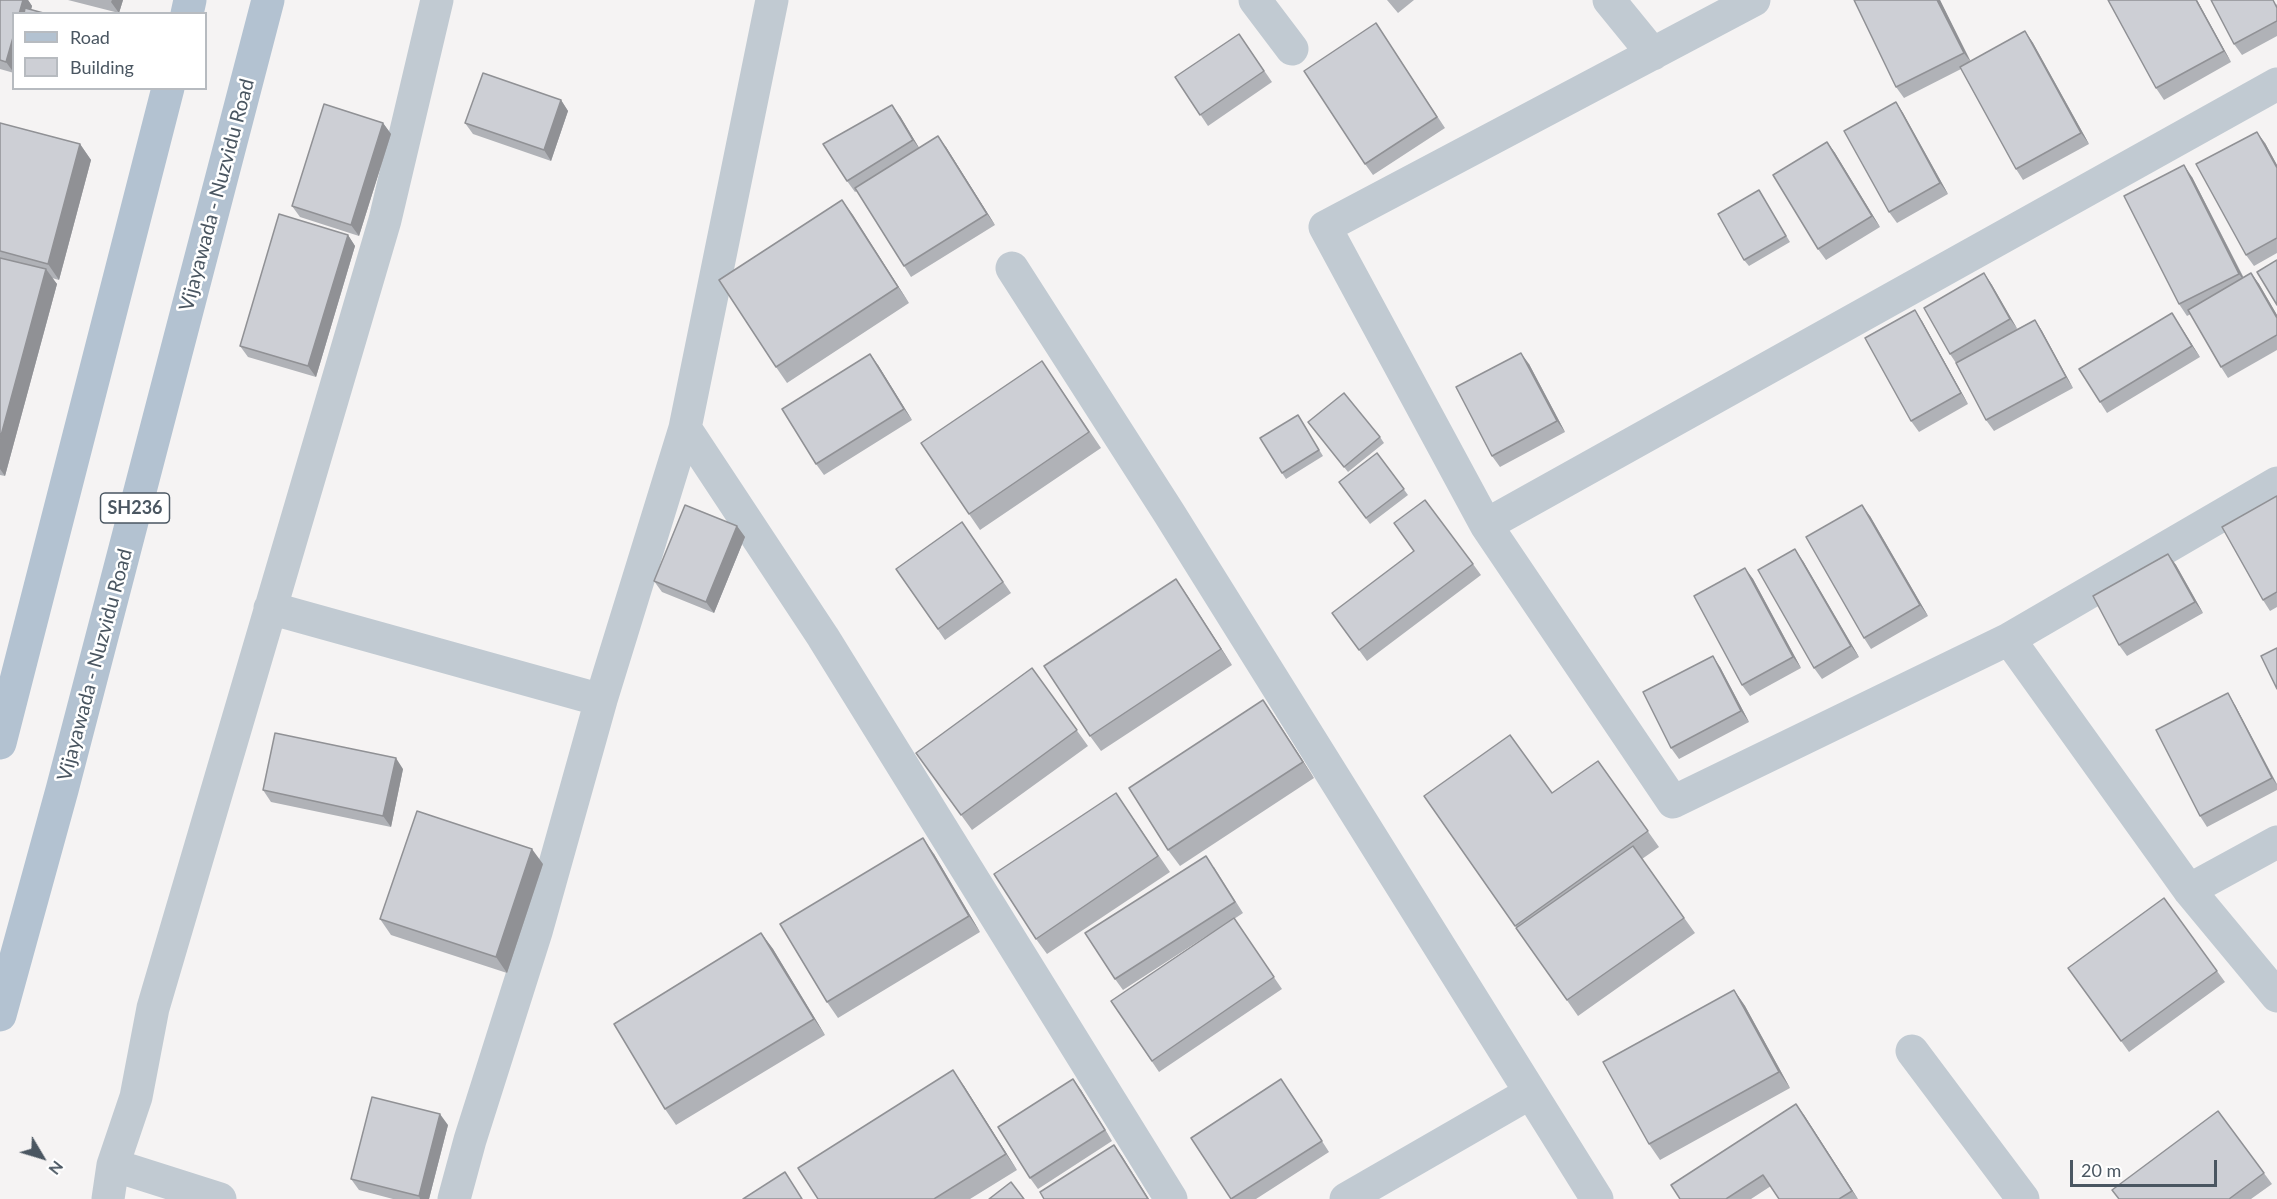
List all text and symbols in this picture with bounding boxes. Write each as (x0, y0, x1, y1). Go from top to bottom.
legend (12, 12, 207, 90)
text: Road (70, 26, 110, 48)
text: Building (70, 56, 134, 78)
street label: Vijayawada - Nuzvidu Road (174, 76, 260, 314)
road number: SH236 (100, 493, 170, 523)
street label: Vijayawada - Nuzvidu Road (52, 546, 138, 784)
north arrow (12, 1127, 72, 1187)
scale bar (2073, 1148, 2220, 1186)
text: N (45, 1158, 68, 1179)
text: 20 m (2081, 1159, 2121, 1181)

